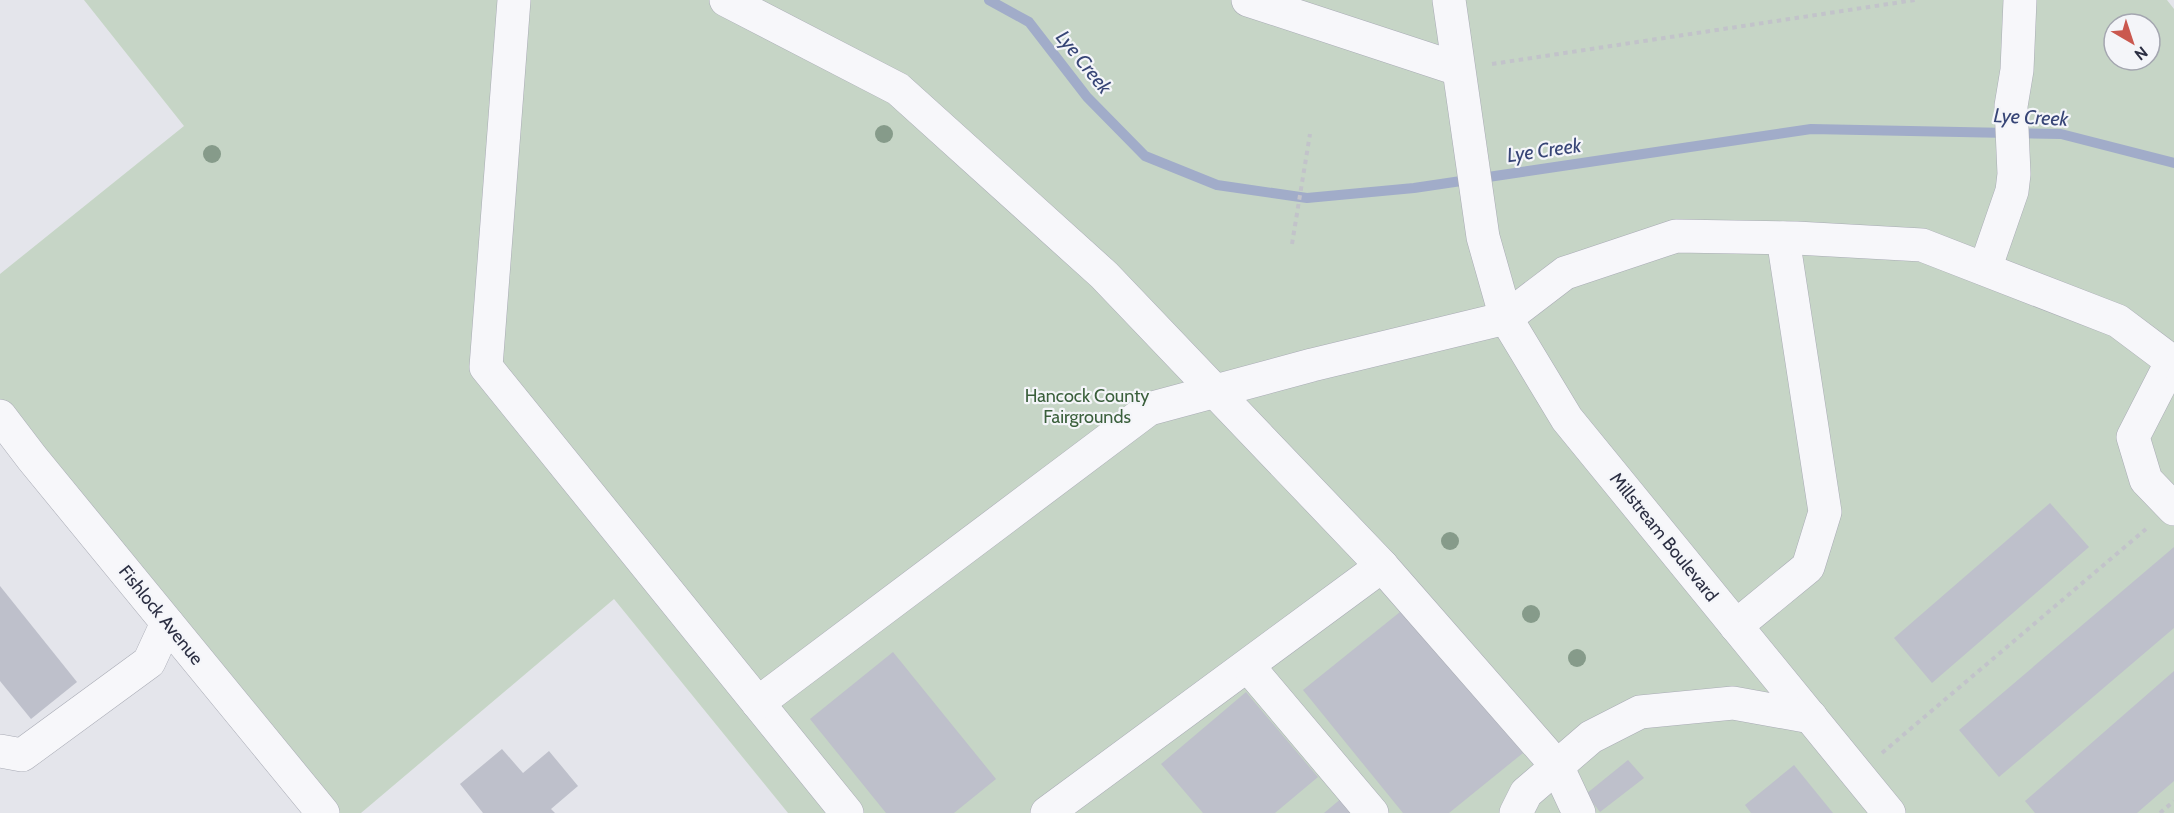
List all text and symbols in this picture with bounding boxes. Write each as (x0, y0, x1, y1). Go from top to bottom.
north arrow (2102, 12, 2162, 72)
water label: Lye Creek (1051, 25, 1118, 100)
text: N (2131, 42, 2151, 64)
water label: Lye Creek (1993, 103, 2070, 131)
water label: Lye Creek (1505, 133, 1584, 167)
park label: Hancock County Fairgrounds (1025, 385, 1149, 428)
street label: Millstream Boulevard (1605, 468, 1723, 606)
street label: Fishlock Avenue (114, 561, 208, 669)

